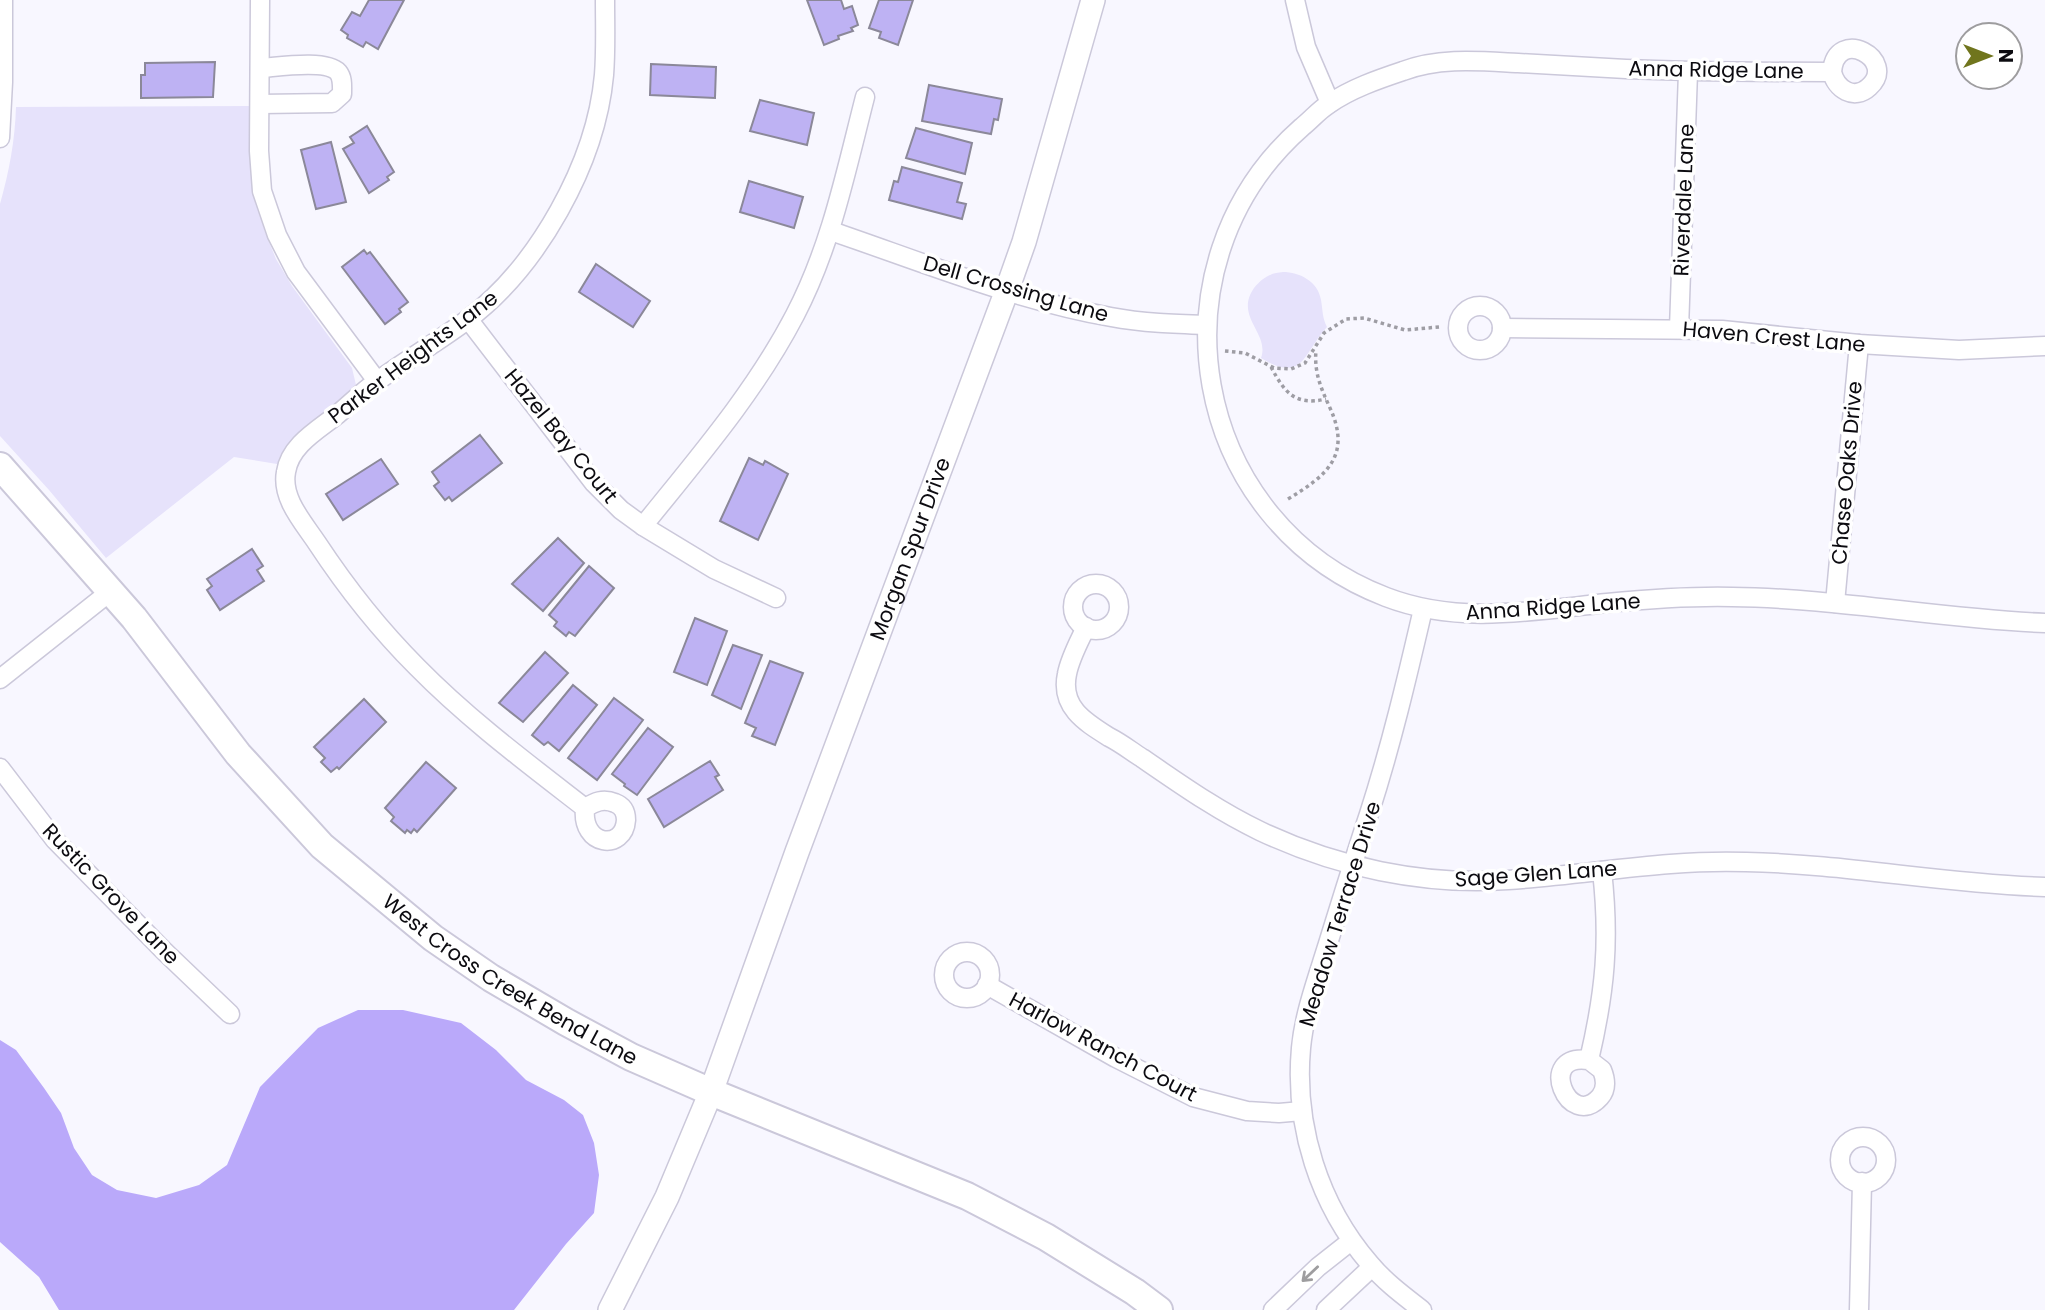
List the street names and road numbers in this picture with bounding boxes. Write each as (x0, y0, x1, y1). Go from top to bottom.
street label: Anna Ridge Lane (1628, 53, 1804, 86)
street label: Riverdale Lane (1666, 123, 1701, 277)
street label: Dell Crossing Lane (920, 248, 1112, 329)
street label: Parker Heights Lane (322, 283, 504, 430)
street label: Haven Crest Lane (1681, 314, 1867, 359)
street label: Hazel Bay Court (498, 362, 625, 509)
street label: Chase Oaks Drive (1824, 380, 1869, 566)
street label: Morgan Spur Drive (862, 453, 957, 644)
street label: Anna Ridge Lane (1464, 586, 1642, 627)
street label: Meadow Terrace Drive (1291, 798, 1388, 1030)
street label: Rustic Grove Lane (36, 817, 186, 971)
street label: Sage Glen Lane (1454, 853, 1618, 894)
street label: West Cross Creek Bend Lane (377, 887, 643, 1072)
street label: Harlow Ranch Court (1004, 985, 1202, 1108)

